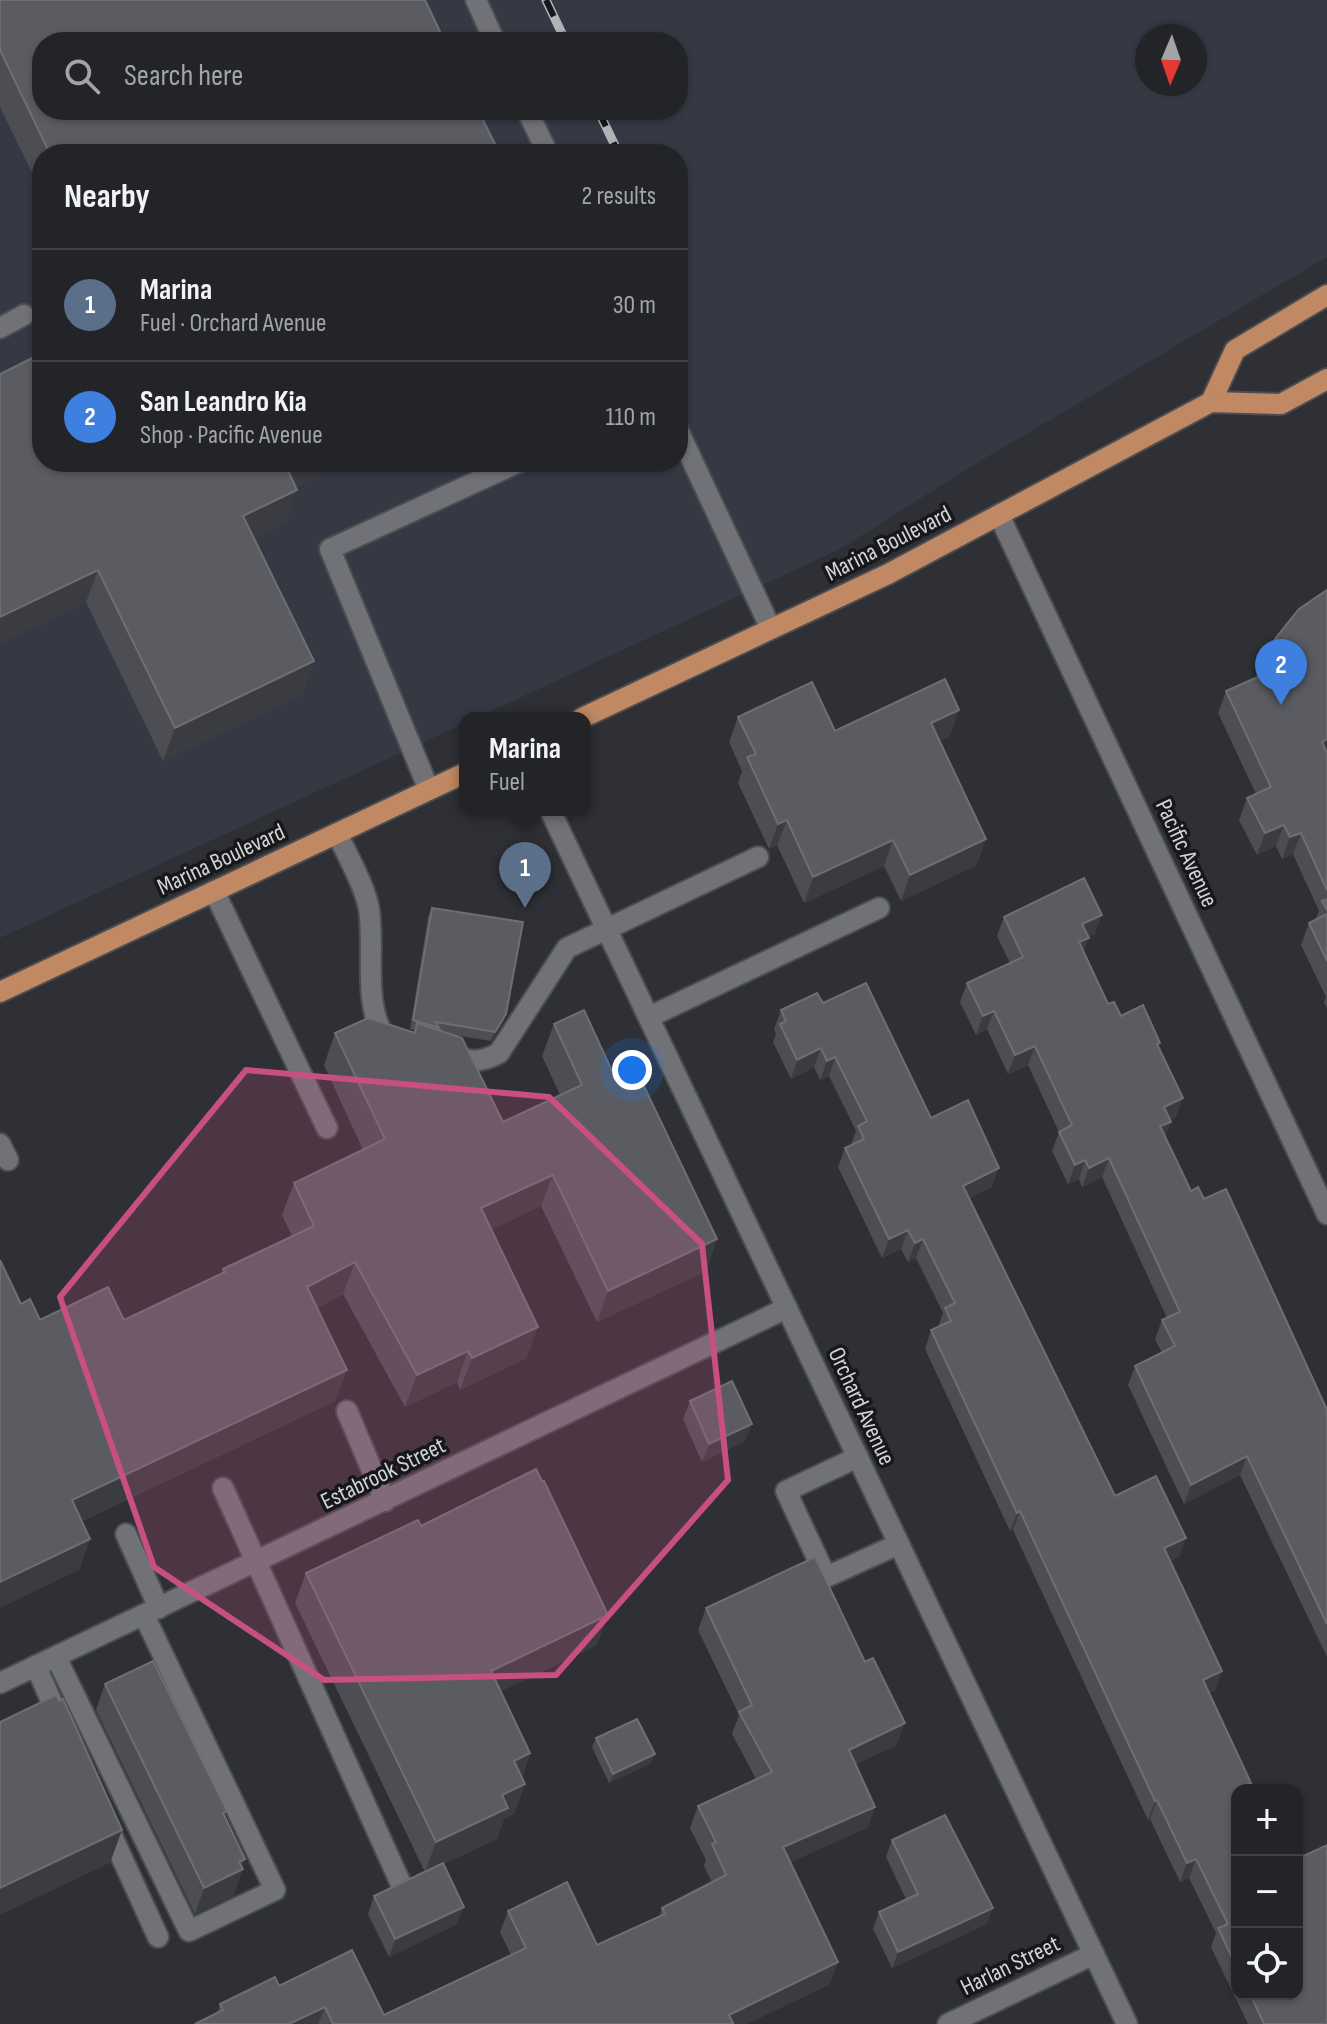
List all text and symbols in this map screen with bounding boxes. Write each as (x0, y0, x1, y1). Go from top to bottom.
north arrow (1135, 24, 1207, 96)
search box (32, 32, 688, 120)
icon: search (60, 54, 104, 98)
text: Search here (124, 58, 243, 94)
text: Nearby (64, 176, 150, 217)
text: 2 results (582, 181, 656, 212)
text: Marina (140, 272, 212, 308)
text: 1 (85, 290, 95, 321)
text: 30 m (613, 290, 656, 321)
text: Fuel · Orchard Avenue (140, 308, 326, 339)
text: San Leandro Kia (140, 384, 307, 420)
text: 2 (84, 402, 96, 433)
text: 110 m (605, 402, 656, 433)
text: Shop · Pacific Avenue (140, 420, 323, 451)
street label: Marina Boulevard (820, 499, 956, 588)
pin: 2 (1255, 639, 1307, 705)
popup (459, 712, 591, 816)
text: Marina (489, 731, 561, 767)
text: Fuel (489, 767, 525, 798)
street label: Pacific Avenue (1149, 795, 1224, 912)
street label: Marina Boulevard (153, 817, 290, 902)
pin: 1 (499, 842, 551, 908)
your location (612, 1050, 652, 1090)
street label: Orchard Avenue (822, 1343, 901, 1470)
street label: Estabrook Street (316, 1431, 450, 1516)
map controls (1231, 1784, 1303, 2000)
button: + (1231, 1784, 1303, 1856)
button: − (1231, 1856, 1303, 1928)
button: locate (1231, 1928, 1303, 2000)
street label: Harlan Street (956, 1929, 1065, 2002)

